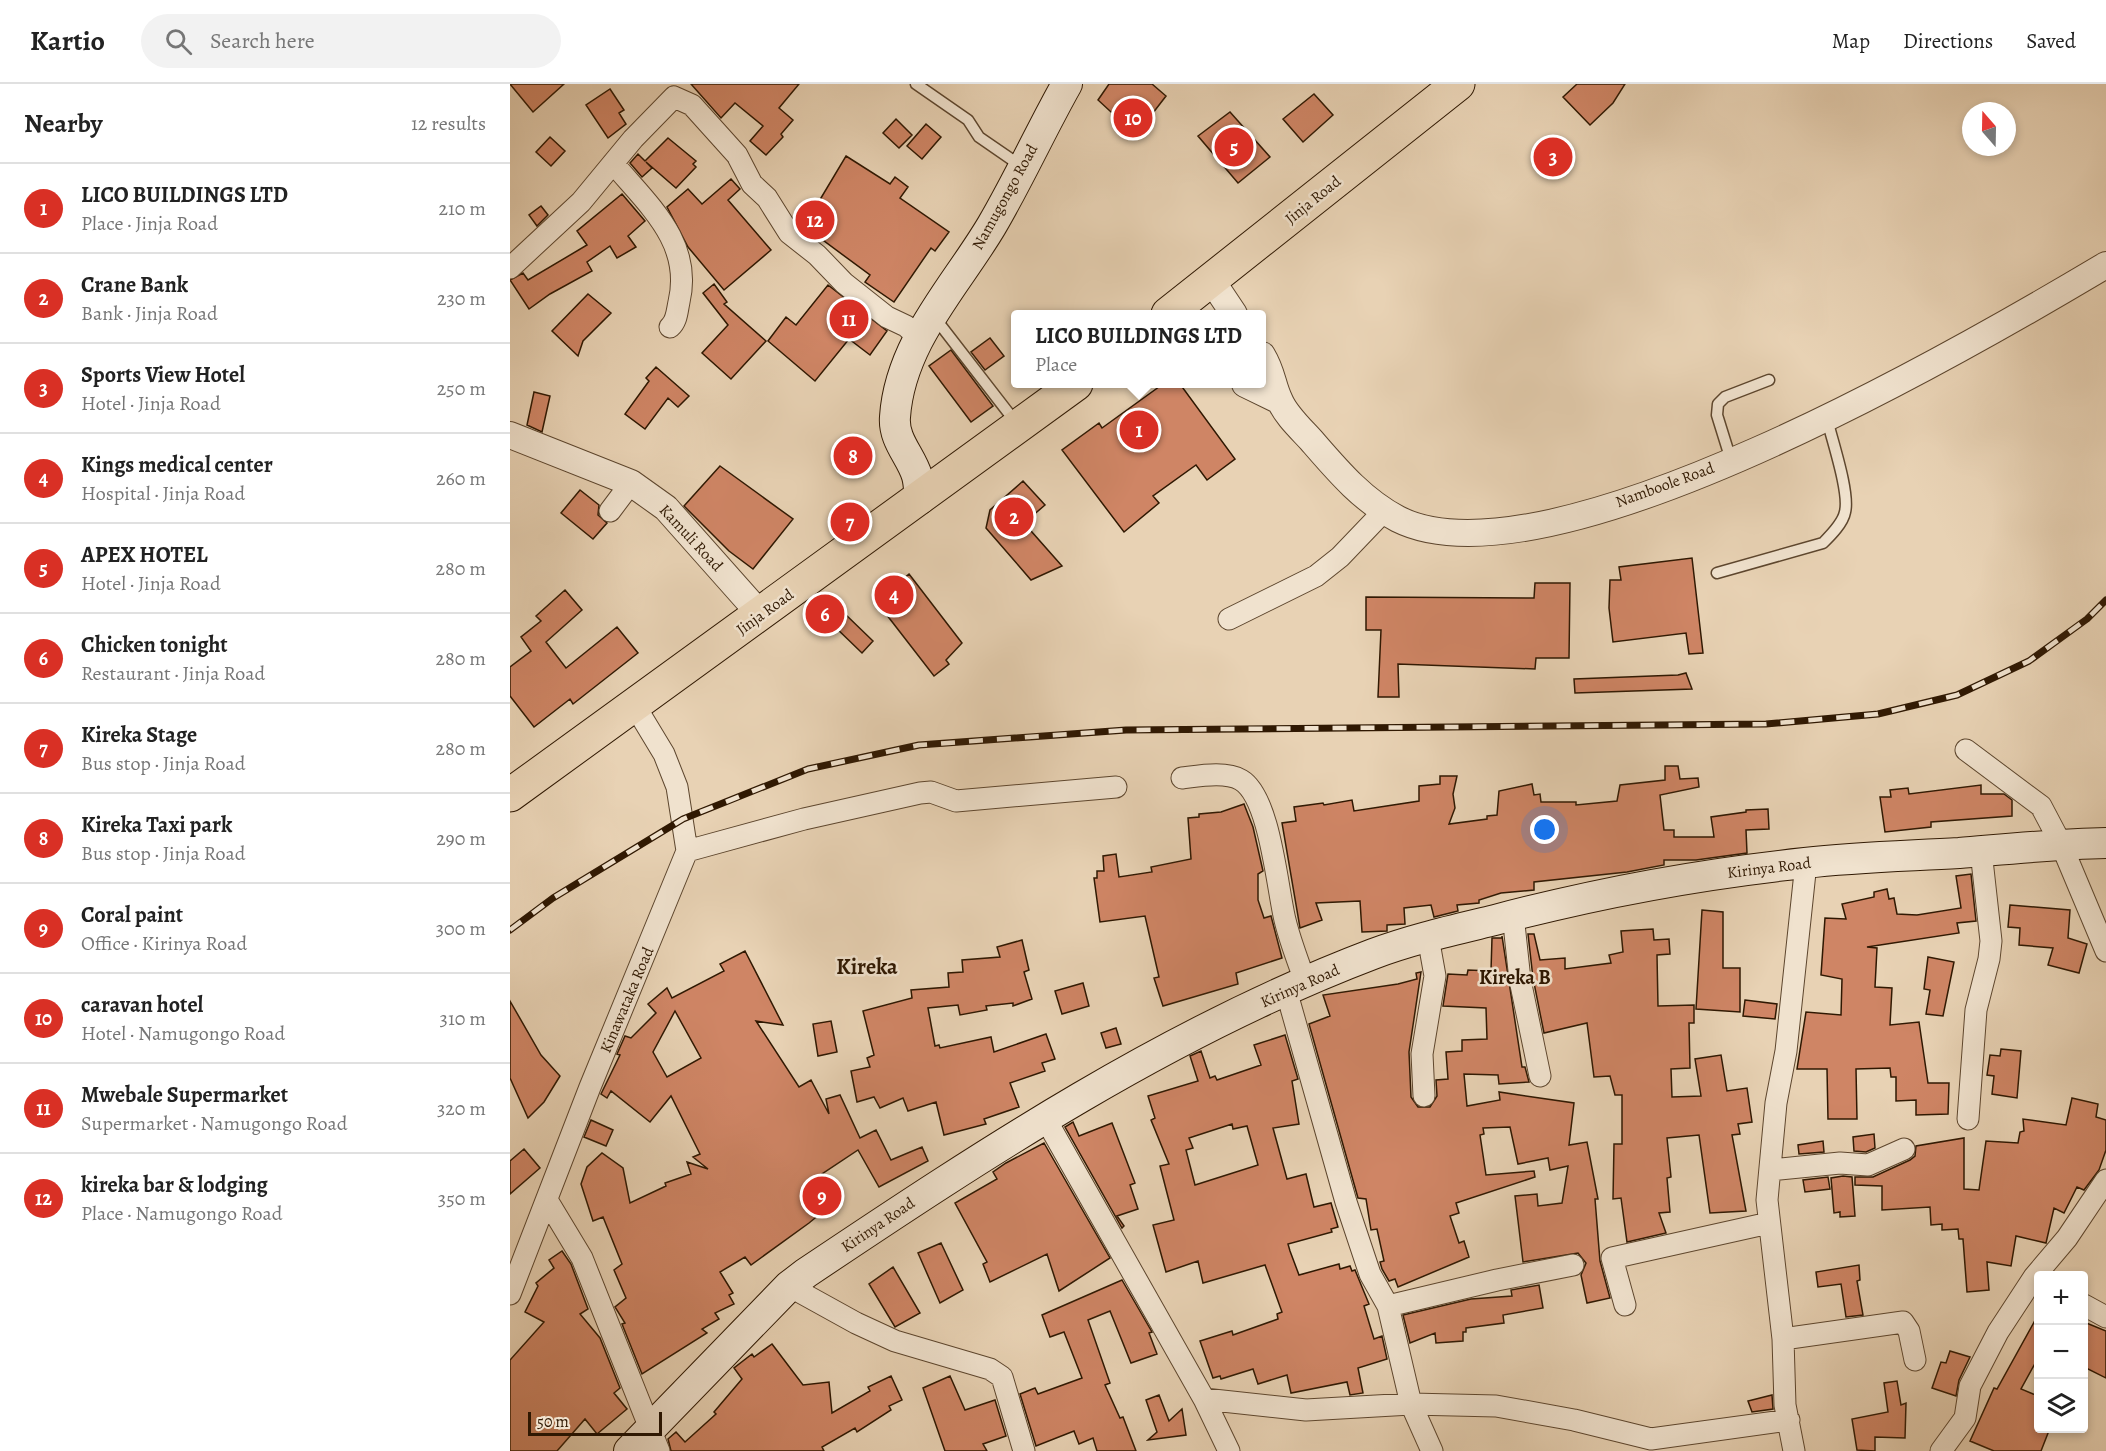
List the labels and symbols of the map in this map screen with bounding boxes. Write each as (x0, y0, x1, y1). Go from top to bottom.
pin: 10 (1114, 96, 1152, 141)
north arrow (1962, 102, 2016, 156)
pin: 5 (1214, 124, 1254, 170)
pin: 3 (1534, 134, 1572, 180)
street label: Namugongo Road (967, 140, 1043, 254)
street label: Jinja Road (1280, 170, 1346, 229)
pin: 12 (796, 198, 834, 242)
pin: 11 (830, 296, 868, 342)
pin: 1 (1120, 408, 1158, 452)
pin: 8 (834, 434, 872, 478)
street label: Namboole Road (1613, 457, 1718, 513)
pin: 2 (994, 494, 1034, 540)
street label: Kamuli Road (654, 500, 728, 577)
pin: 7 (830, 500, 870, 544)
pin: 4 (874, 572, 914, 618)
street label: Jinja Road (732, 583, 799, 640)
pin: 6 (806, 592, 844, 636)
your location (1530, 815, 1559, 844)
street label: Kirinya Road (1726, 852, 1813, 884)
street label: Kinawataka Road (595, 943, 659, 1056)
district label: Kireka (836, 952, 898, 982)
street label: Kirinya Road (1257, 959, 1343, 1013)
district label: Kireka B (1479, 964, 1551, 991)
pin: 9 (802, 1174, 842, 1218)
street label: Kirinya Road (837, 1192, 920, 1258)
scale bar (528, 1409, 662, 1436)

